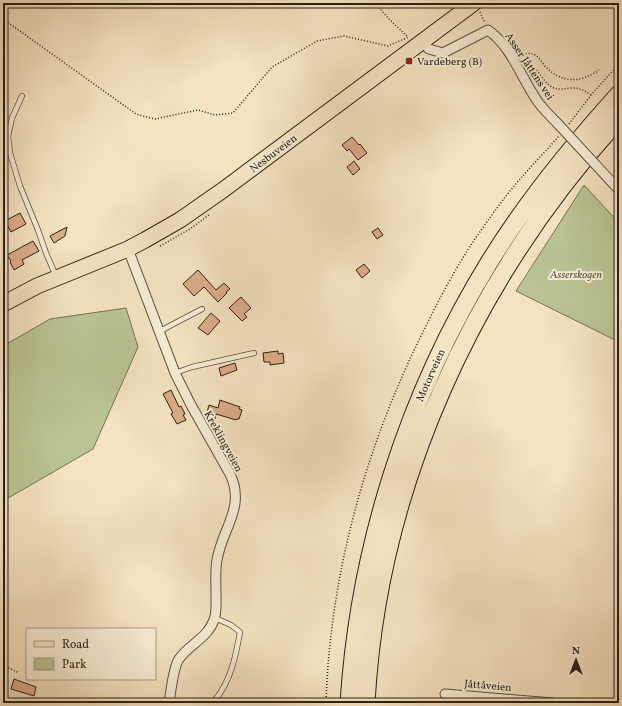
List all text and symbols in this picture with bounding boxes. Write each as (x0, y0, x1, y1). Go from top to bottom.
street label: Asser Jåttens vei (501, 30, 557, 103)
place label: Vardeberg (B) (417, 55, 482, 70)
marker: Vardeberg (B) (404, 56, 414, 66)
street label: Nesbuveien (247, 131, 301, 177)
park label: Asserskogen (549, 268, 602, 283)
street label: Motorveien (413, 347, 450, 404)
street label: Kreklingveien (200, 408, 246, 476)
legend (26, 628, 156, 680)
text: Road (62, 637, 89, 653)
north arrow (556, 640, 596, 680)
text: N (572, 644, 580, 659)
text: Park (62, 657, 87, 673)
street label: Jåttåveien (463, 677, 513, 696)

